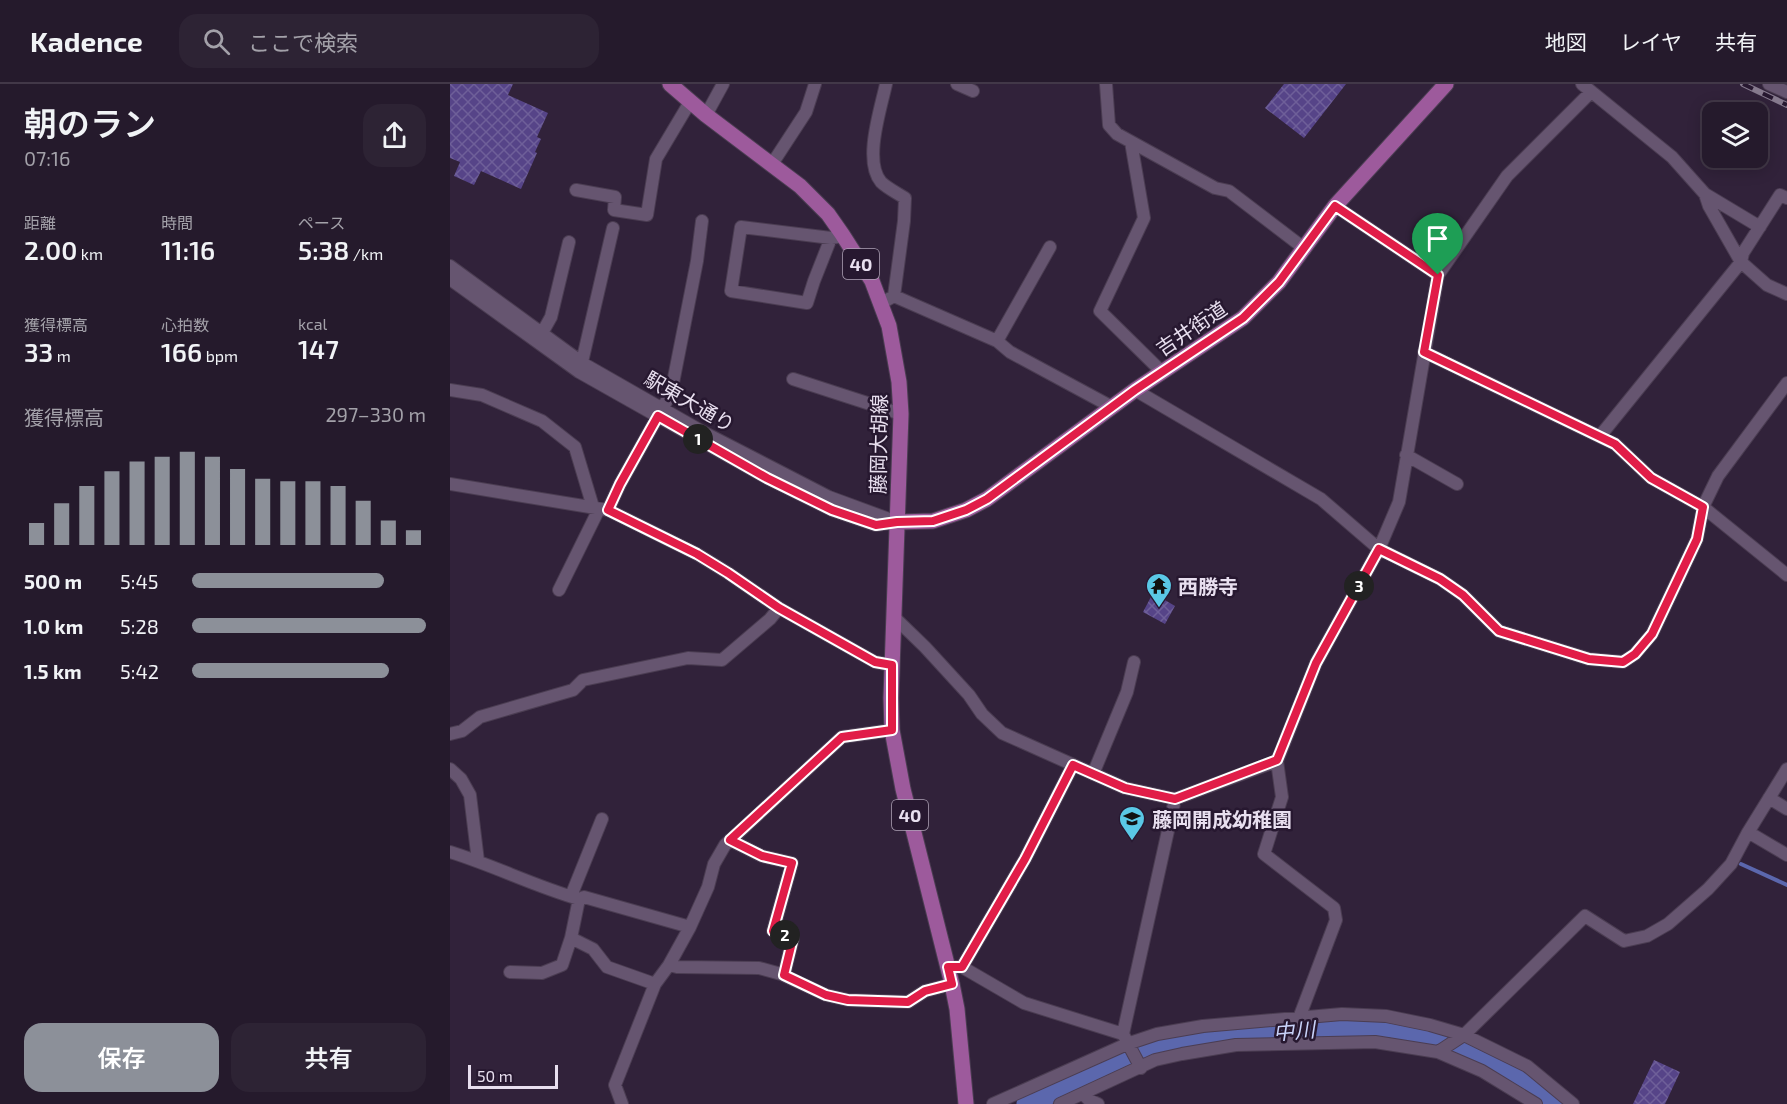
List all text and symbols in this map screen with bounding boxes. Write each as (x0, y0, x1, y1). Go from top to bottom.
search box (179, 14, 599, 68)
text: Kadence (30, 24, 143, 58)
icon: search (200, 25, 233, 58)
text: ここで検索 (248, 29, 358, 55)
text: 地図 (1545, 29, 1587, 54)
text: レイヤ (1620, 29, 1682, 54)
text: 共有 (1715, 29, 1757, 54)
map controls (1702, 102, 1768, 168)
button: layers (1702, 102, 1768, 168)
text: 朝のラン (24, 103, 156, 143)
button: share (363, 104, 426, 167)
text: 07:16 (24, 146, 70, 170)
text: 距離 (24, 213, 56, 232)
text: 時間 (161, 213, 193, 232)
text: ペース (298, 213, 345, 232)
pin (1412, 213, 1463, 275)
icon: arrive (1421, 222, 1454, 255)
text: 2.00 (24, 234, 77, 265)
text: 11:16 (161, 234, 215, 265)
text: 5:38 (298, 234, 349, 265)
text: km (77, 244, 103, 263)
text: /km (349, 244, 383, 263)
road number: 40 (843, 249, 879, 279)
street label: 吉井街道 (1151, 296, 1231, 360)
text: kcal (298, 314, 327, 333)
text: 獲得標高 (24, 315, 88, 334)
text: 心拍数 (161, 315, 209, 334)
text: 147 (298, 333, 339, 364)
text: 33 (24, 336, 53, 367)
text: 166 (161, 336, 202, 367)
text: m (53, 346, 71, 365)
text: bpm (202, 346, 238, 365)
street label: 駅東大通り (641, 366, 739, 436)
street label: 藤岡大胡線 (865, 394, 891, 494)
text: 297–330 m (325, 402, 426, 426)
text: 獲得標高 (24, 405, 104, 429)
pin: 1 (683, 424, 713, 454)
text: 1 (695, 429, 701, 448)
text: 500 m (24, 569, 82, 593)
text: 5:45 (120, 569, 158, 593)
temple icon: 西勝寺 (1144, 571, 1174, 609)
pin: 3 (1344, 571, 1374, 601)
place label: 西勝寺 (1178, 574, 1238, 598)
text: 3 (1354, 576, 1364, 595)
text: 1.0 km (24, 614, 83, 638)
text: 5:28 (120, 614, 159, 638)
text: 1.5 km (24, 659, 82, 683)
text: 5:42 (120, 659, 159, 683)
road number: 40 (892, 800, 928, 830)
school or university icon: 藤岡開成幼稚園 (1117, 804, 1147, 842)
place label: 藤岡開成幼稚園 (1152, 807, 1292, 831)
pin: 2 (770, 920, 800, 950)
text: 2 (780, 925, 790, 944)
water label: 中川 (1272, 1016, 1318, 1044)
button: 保存 (24, 1023, 219, 1092)
button: 共有 (231, 1023, 426, 1092)
scale bar (468, 1062, 558, 1090)
text: 50 m (477, 1066, 513, 1085)

